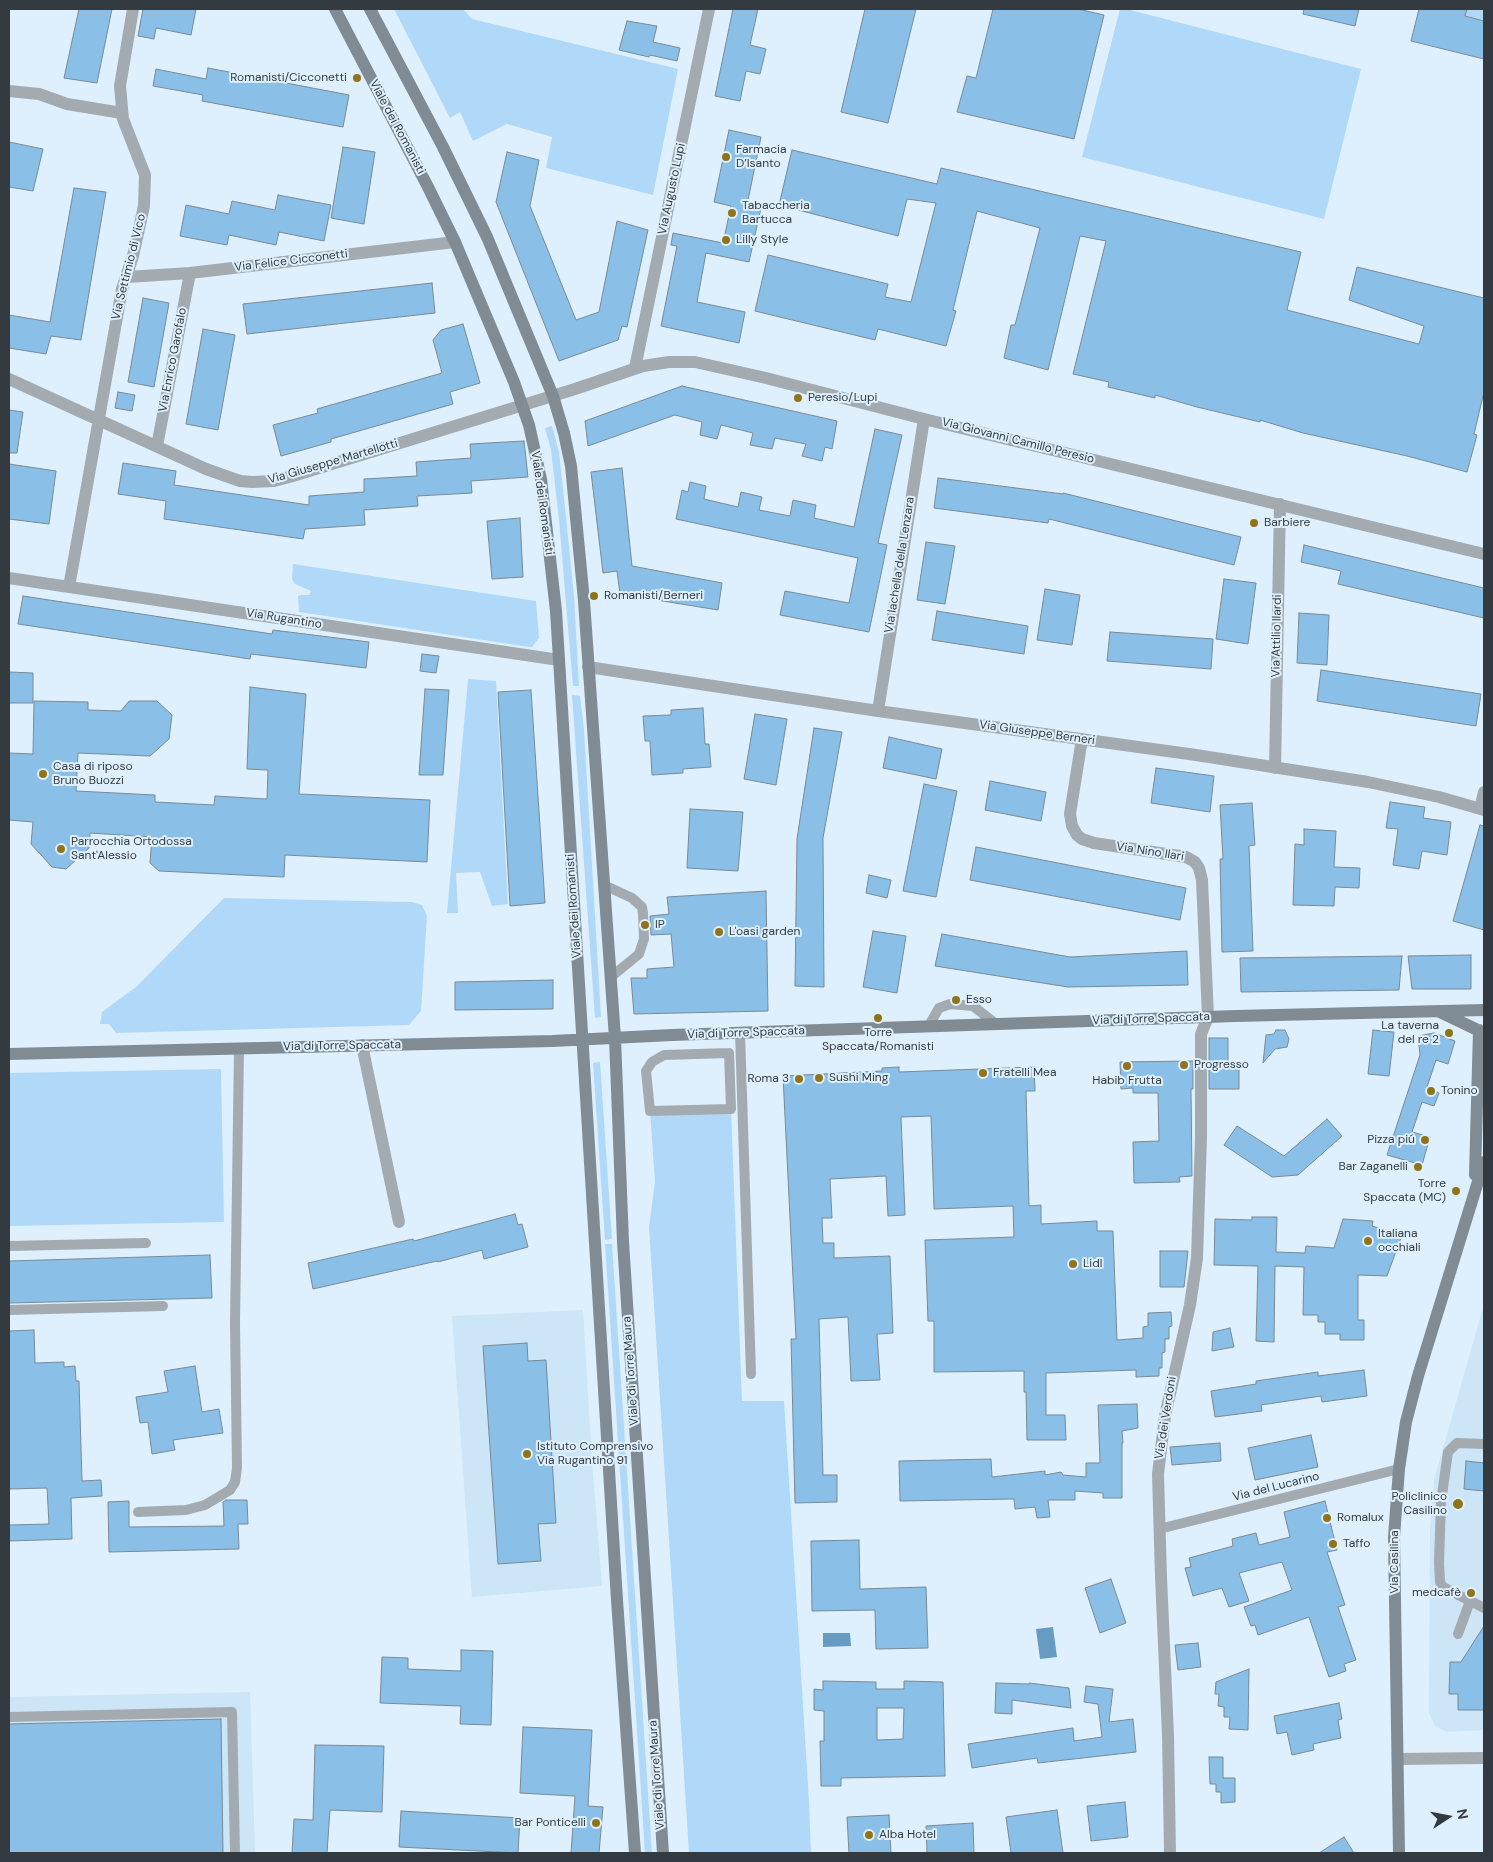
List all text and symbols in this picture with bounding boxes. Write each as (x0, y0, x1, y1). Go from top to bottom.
place label: Romanisti/Cicconetti (230, 71, 347, 85)
marker: Romanisti/Cicconetti (351, 72, 363, 84)
street label: Viale dei Romanisti (366, 77, 428, 177)
street label: Via Augusto Lupi (655, 142, 689, 236)
place label: Farmacia D’Isanto (736, 143, 786, 171)
marker: Farmacia D’Isanto (720, 151, 732, 163)
place label: Tabaccheria Bartucca (742, 199, 810, 227)
marker: Tabaccheria Bartucca (726, 207, 738, 219)
street label: Via Settimio di Vico (109, 212, 149, 322)
place label: Lilly Style (736, 233, 788, 247)
marker: Lilly Style (720, 234, 732, 246)
street label: Via Felice Cicconetti (233, 247, 349, 275)
street label: Via Enrico Garofalo (156, 307, 190, 413)
place label: Peresio/Lupi (808, 391, 877, 405)
marker: Peresio/Lupi (792, 392, 804, 404)
street label: Via Giovanni Camillo Peresio (940, 415, 1096, 467)
street label: Via Giuseppe Martellotti (266, 437, 400, 487)
street label: Viale dei Romanisti (528, 450, 556, 556)
street label: Via Iachella della Lenzara (882, 496, 918, 634)
place label: Barbiere (1264, 516, 1310, 530)
marker: Barbiere (1248, 517, 1260, 529)
place label: Romanisti/Berneri (604, 589, 703, 603)
marker: Romanisti/Berneri (588, 590, 600, 602)
street label: Via Attilio Ilardi (1269, 594, 1285, 678)
street label: Via Rugantino (245, 606, 323, 632)
street label: Via Giuseppe Berneri (978, 718, 1096, 748)
place label: Casa di riposo Bruno Buozzi (53, 760, 133, 788)
marker: Casa di riposo Bruno Buozzi (37, 768, 49, 780)
place label: Parrocchia Ortodossa Sant'Alessio (71, 835, 192, 863)
street label: Via Nino Ilari (1115, 840, 1185, 864)
marker: Parrocchia Ortodossa Sant'Alessio (55, 843, 67, 855)
street label: Viale dei Romanisti (563, 853, 585, 959)
place label: IP (655, 918, 665, 932)
marker: IP (639, 919, 651, 931)
place label: L'oasi garden (729, 925, 800, 939)
marker: L'oasi garden (713, 926, 725, 938)
place label: Esso (966, 993, 992, 1007)
marker: Esso (950, 994, 962, 1006)
street label: Via di Torre Spaccata (1092, 1010, 1210, 1028)
marker: Torre Spaccata/Romanisti (872, 1012, 884, 1024)
place label: La taverna del re 2 (1381, 1019, 1439, 1047)
street label: Via di Torre Spaccata (687, 1024, 805, 1042)
place label: Torre Spaccata/Romanisti (822, 1026, 934, 1054)
marker: La taverna del re 2 (1443, 1027, 1455, 1039)
street label: Via di Torre Spaccata (283, 1038, 401, 1054)
place label: Progresso (1194, 1058, 1249, 1072)
marker: Progresso (1178, 1059, 1190, 1071)
marker: Habib Frutta (1121, 1060, 1133, 1072)
place label: Fratelli Mea (993, 1066, 1056, 1080)
marker: Fratelli Mea (977, 1067, 989, 1079)
place label: Sushi Ming (829, 1071, 888, 1085)
place label: Roma 3 (748, 1072, 789, 1086)
marker: Sushi Ming (813, 1072, 825, 1084)
marker: Roma 3 (793, 1073, 805, 1085)
place label: Habib Frutta (1092, 1074, 1162, 1088)
place label: Tonino (1441, 1084, 1478, 1098)
marker: Tonino (1425, 1085, 1437, 1097)
place label: Pizza piú (1367, 1133, 1415, 1147)
marker: Pizza piú (1419, 1134, 1431, 1146)
place label: Bar Zaganelli (1338, 1160, 1408, 1174)
marker: Bar Zaganelli (1412, 1161, 1424, 1173)
place label: Torre Spaccata (MC) (1363, 1177, 1446, 1205)
marker: Torre Spaccata (MC) (1450, 1185, 1462, 1197)
place label: Italiana occhiali (1378, 1227, 1421, 1255)
marker: Italiana occhiali (1362, 1235, 1374, 1247)
place label: Lidl (1083, 1257, 1102, 1271)
marker: Lidl (1067, 1258, 1079, 1270)
street label: Viale di Torre Maura (620, 1316, 642, 1426)
street label: Via dei Verdoni (1152, 1376, 1180, 1460)
place label: Istituto Comprensivo Via Rugantino 91 (537, 1440, 653, 1468)
marker: Istituto Comprensivo Via Rugantino 91 (521, 1448, 533, 1460)
street label: Via del Lucarino (1231, 1469, 1321, 1505)
place label: Policlinico Casilino (1392, 1490, 1447, 1518)
marker: Policlinico Casilino (1451, 1497, 1465, 1511)
place label: Romalux (1337, 1511, 1384, 1525)
marker: Romalux (1321, 1512, 1333, 1524)
street label: Via Casilina (1388, 1530, 1402, 1594)
place label: Taffo (1343, 1537, 1370, 1551)
marker: Taffo (1327, 1538, 1339, 1550)
place label: medcafè (1412, 1586, 1461, 1600)
marker: medcafè (1465, 1587, 1477, 1599)
street label: Viale di Torre Maura (646, 1720, 668, 1830)
north arrow (1423, 1792, 1473, 1842)
text: N (1453, 1807, 1473, 1821)
place label: Bar Ponticelli (514, 1816, 586, 1830)
marker: Bar Ponticelli (590, 1817, 602, 1829)
place label: Alba Hotel (879, 1828, 936, 1842)
marker: Alba Hotel (863, 1829, 875, 1841)

